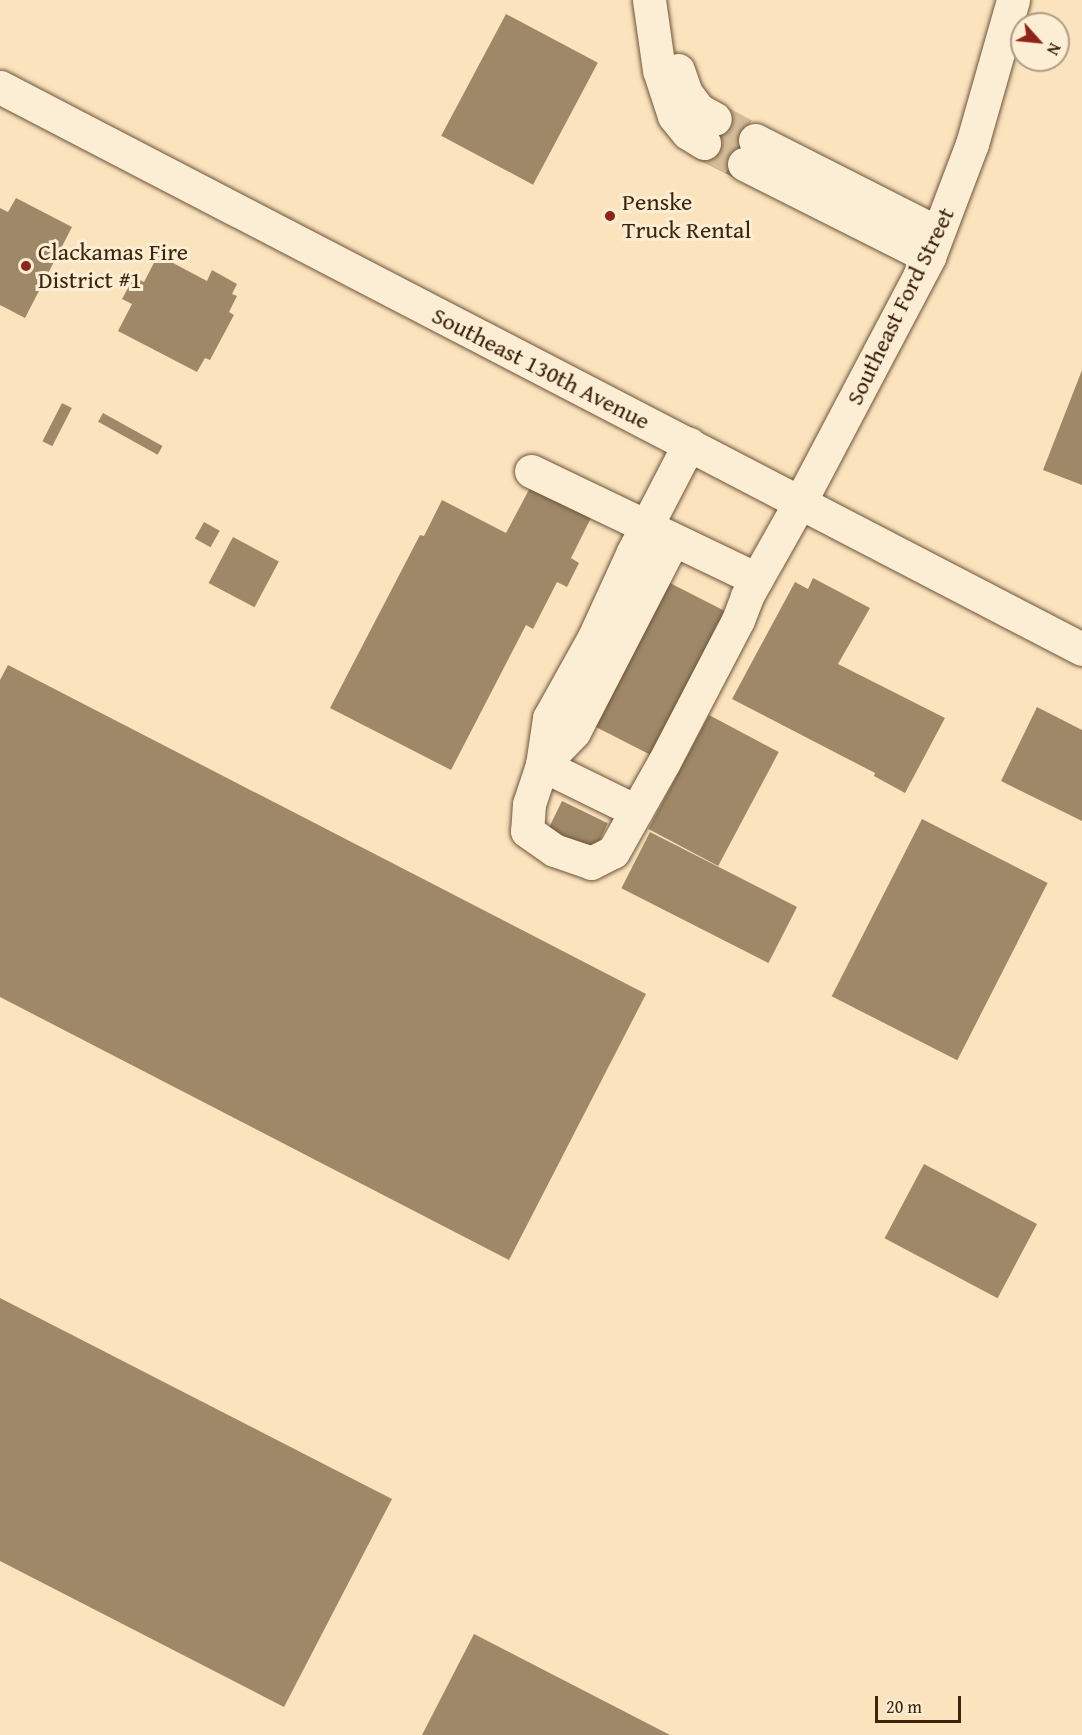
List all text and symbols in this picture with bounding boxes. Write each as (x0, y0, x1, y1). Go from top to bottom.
north arrow (1010, 12, 1070, 72)
text: N (1041, 39, 1067, 59)
place label: Penske Truck Rental (622, 188, 751, 244)
street label: Southeast Ford Street (840, 202, 960, 410)
marker: Penske Truck Rental (603, 209, 617, 223)
place label: Clackamas Fire District #1 (38, 238, 188, 294)
marker: Clackamas Fire District #1 (19, 259, 33, 273)
street label: Southeast 130th Avenue (427, 301, 655, 435)
scale bar (878, 1684, 964, 1722)
text: 20 m (886, 1693, 922, 1720)

